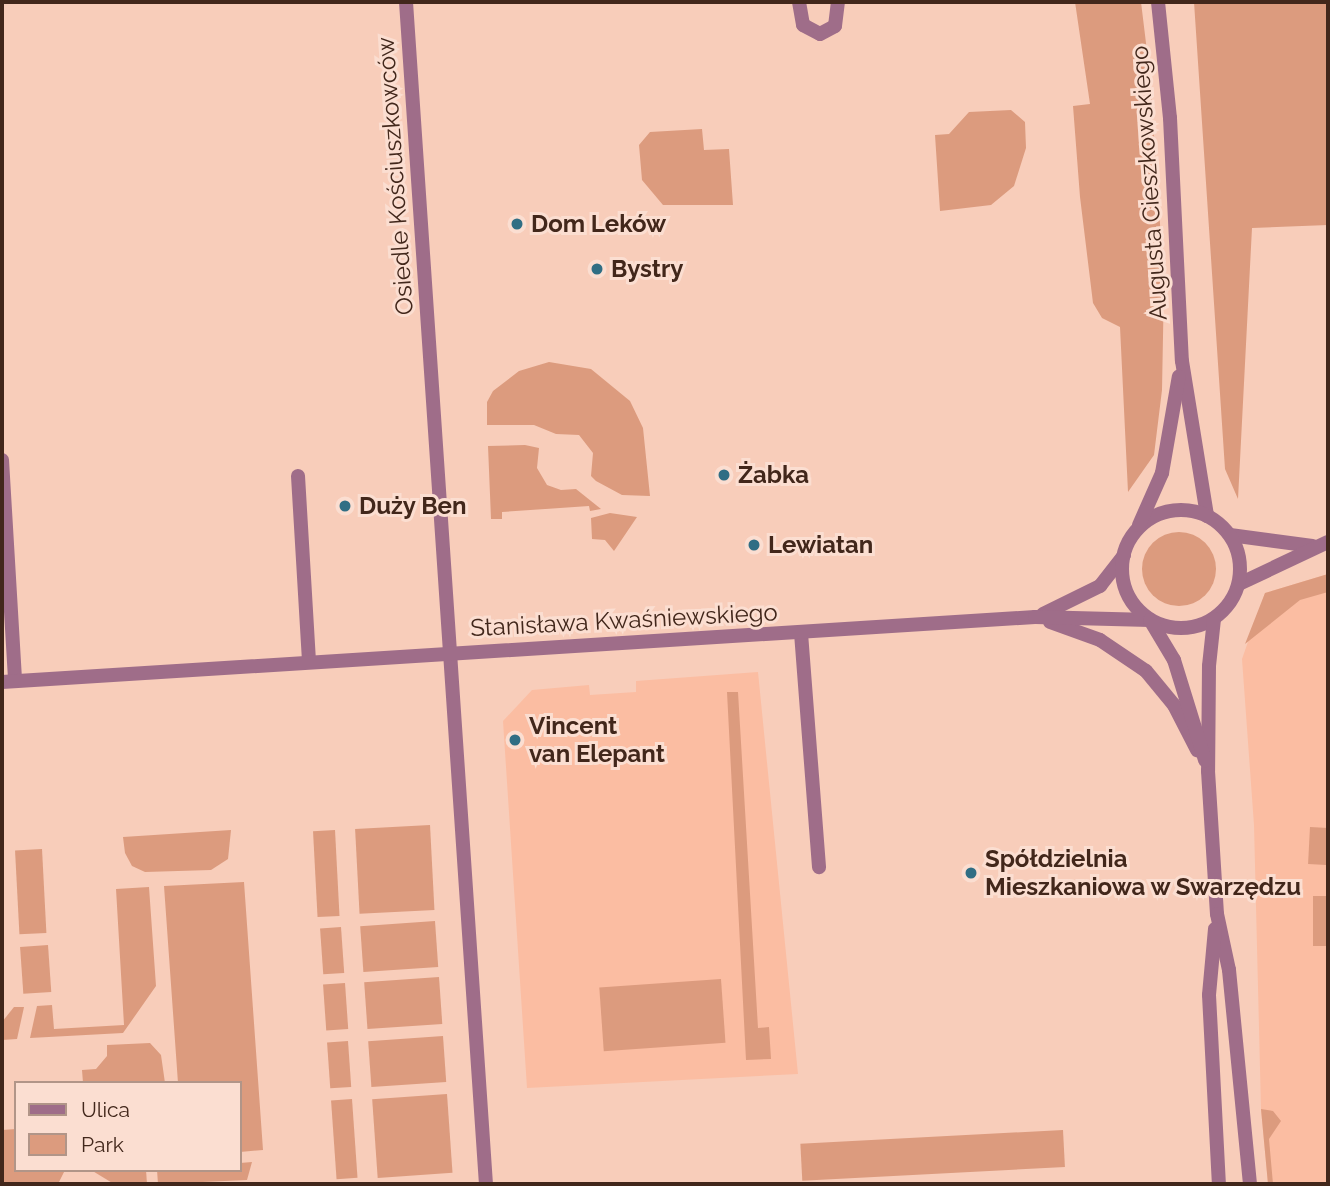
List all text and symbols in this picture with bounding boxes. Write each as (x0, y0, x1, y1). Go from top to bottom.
street label: Osiedle Kościuszkowców (371, 36, 419, 316)
street label: Augusta Cieszkowskiego (1125, 45, 1173, 321)
place label: Dom Leków (531, 210, 666, 238)
marker: Dom Leków (509, 216, 525, 232)
place label: Bystry (611, 255, 684, 283)
marker: Bystry (589, 261, 605, 277)
place label: Żabka (738, 461, 809, 489)
marker: Żabka (716, 467, 732, 483)
place label: Duży Ben (359, 492, 467, 520)
marker: Duży Ben (337, 498, 353, 514)
place label: Lewiatan (768, 531, 873, 559)
marker: Lewiatan (746, 537, 762, 553)
street label: Stanisława Kwaśniewskiego (470, 598, 778, 642)
place label: Vincent van Elepant (529, 712, 665, 768)
marker: Vincent van Elepant (507, 732, 523, 748)
place label: Spółdzielnia Mieszkaniowa w Swarzędzu (985, 845, 1302, 901)
marker: Spółdzielnia Mieszkaniowa w Swarzędzu (963, 865, 979, 881)
legend (14, 1081, 242, 1172)
text: Ulica (81, 1097, 130, 1122)
text: Park (81, 1132, 124, 1157)

